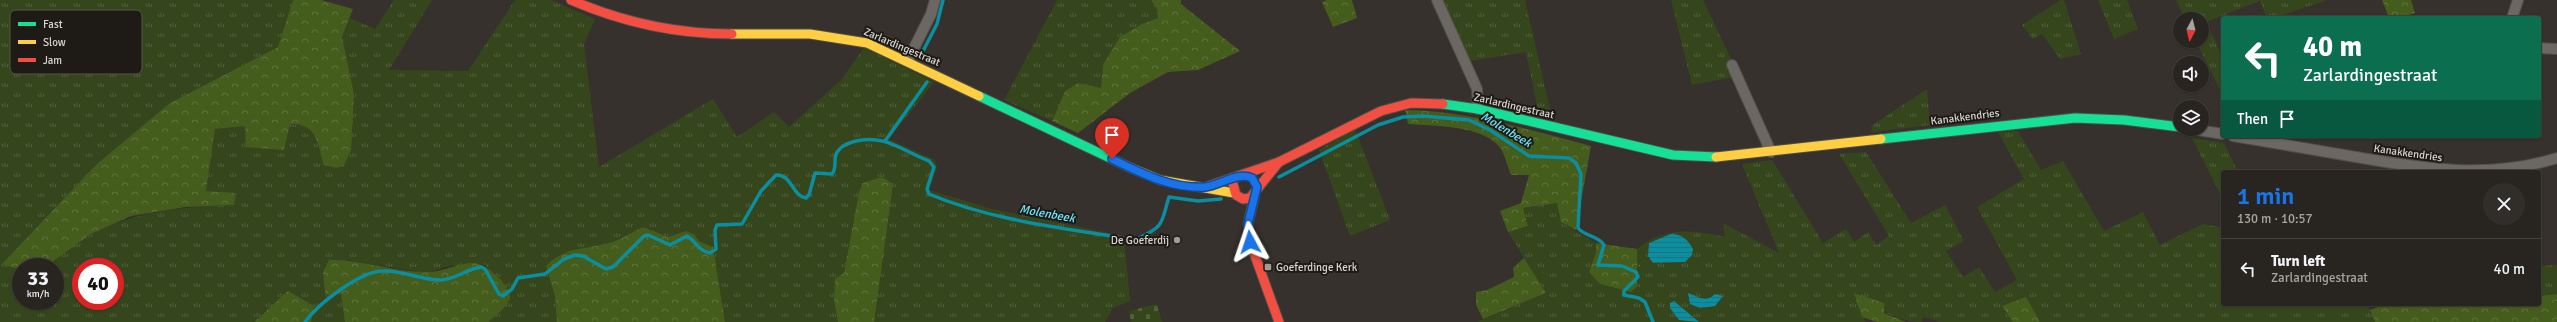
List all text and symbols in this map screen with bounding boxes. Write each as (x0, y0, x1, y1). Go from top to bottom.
legend (10, 10, 142, 74)
north arrow (2173, 12, 2209, 48)
map controls (2173, 12, 2209, 136)
text: Fast (43, 18, 63, 31)
street label: Zarlardingestraat (862, 25, 942, 69)
text: 40 m (2303, 30, 2362, 64)
icon: left (2237, 32, 2289, 84)
text: Slow (43, 36, 66, 49)
text: Jam (43, 54, 62, 67)
button: sound (2173, 56, 2209, 92)
text: Zarlardingestraat (2303, 64, 2437, 86)
street label: Zarlardingestraat (1473, 90, 1556, 122)
button: layers (2173, 100, 2209, 136)
street label: Kanakkendries (1930, 106, 2000, 128)
icon: arrive (2276, 108, 2298, 130)
water label: Molenbeek (1478, 109, 1535, 151)
text: Then (2237, 110, 2268, 128)
pin (1095, 118, 1129, 159)
icon: arrive (1101, 124, 1123, 146)
street label: Kanakkendries (2373, 142, 2443, 164)
text: 1 min (2237, 181, 2294, 211)
button: close (2483, 183, 2525, 225)
water label: Molenbeek (1018, 202, 1077, 226)
text: 130 m · 10:57 (2237, 211, 2313, 227)
position arrow (1229, 221, 1271, 263)
place label: De Goeferdij (1111, 234, 1169, 247)
marker: De Goeferdij (1172, 235, 1182, 245)
text: Turn left (2271, 252, 2325, 270)
speed limit sign: 40 (72, 258, 124, 310)
icon: left (2237, 258, 2259, 280)
text: 40 m (2494, 260, 2525, 278)
place label: Goeferdinge Kerk (1276, 261, 1358, 274)
marker: Goeferdinge Kerk (1263, 262, 1273, 272)
text: 33 (27, 266, 49, 291)
text: Zarlardingestraat (2271, 270, 2368, 286)
text: km/h (27, 288, 49, 300)

